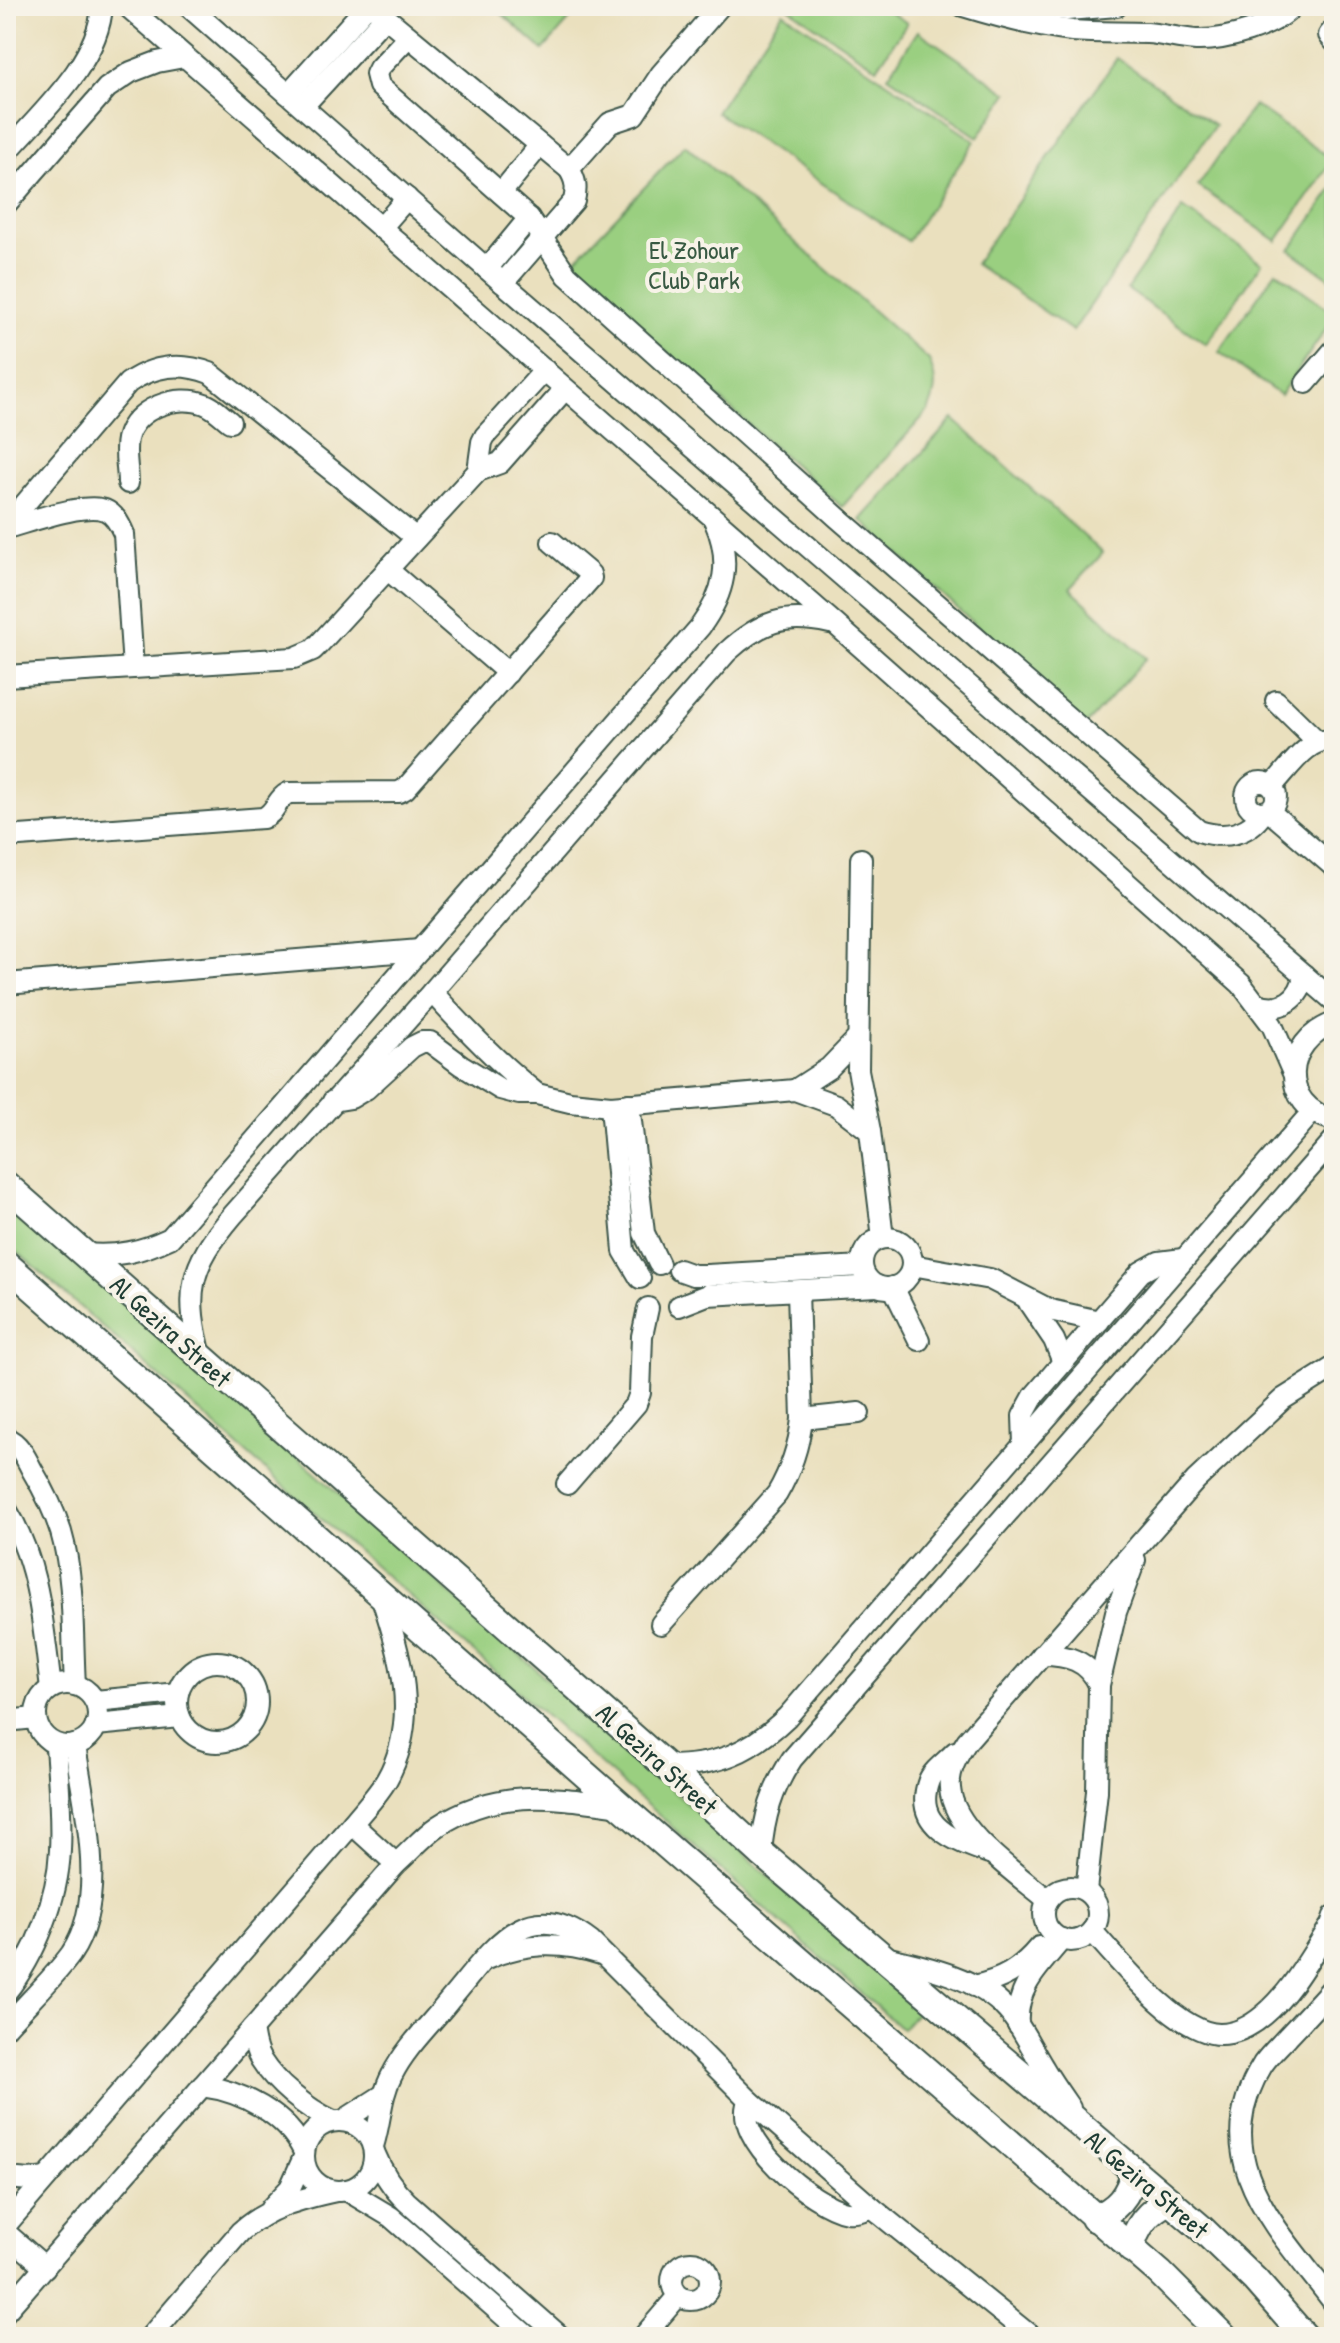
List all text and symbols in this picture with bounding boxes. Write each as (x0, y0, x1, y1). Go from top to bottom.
park label: El Zohour Club Park (648, 232, 740, 297)
street label: Al Gezira Street (103, 1267, 240, 1396)
street label: Al Gezira Street (589, 1695, 726, 1824)
street label: Al Gezira Street (1078, 2122, 1217, 2247)

